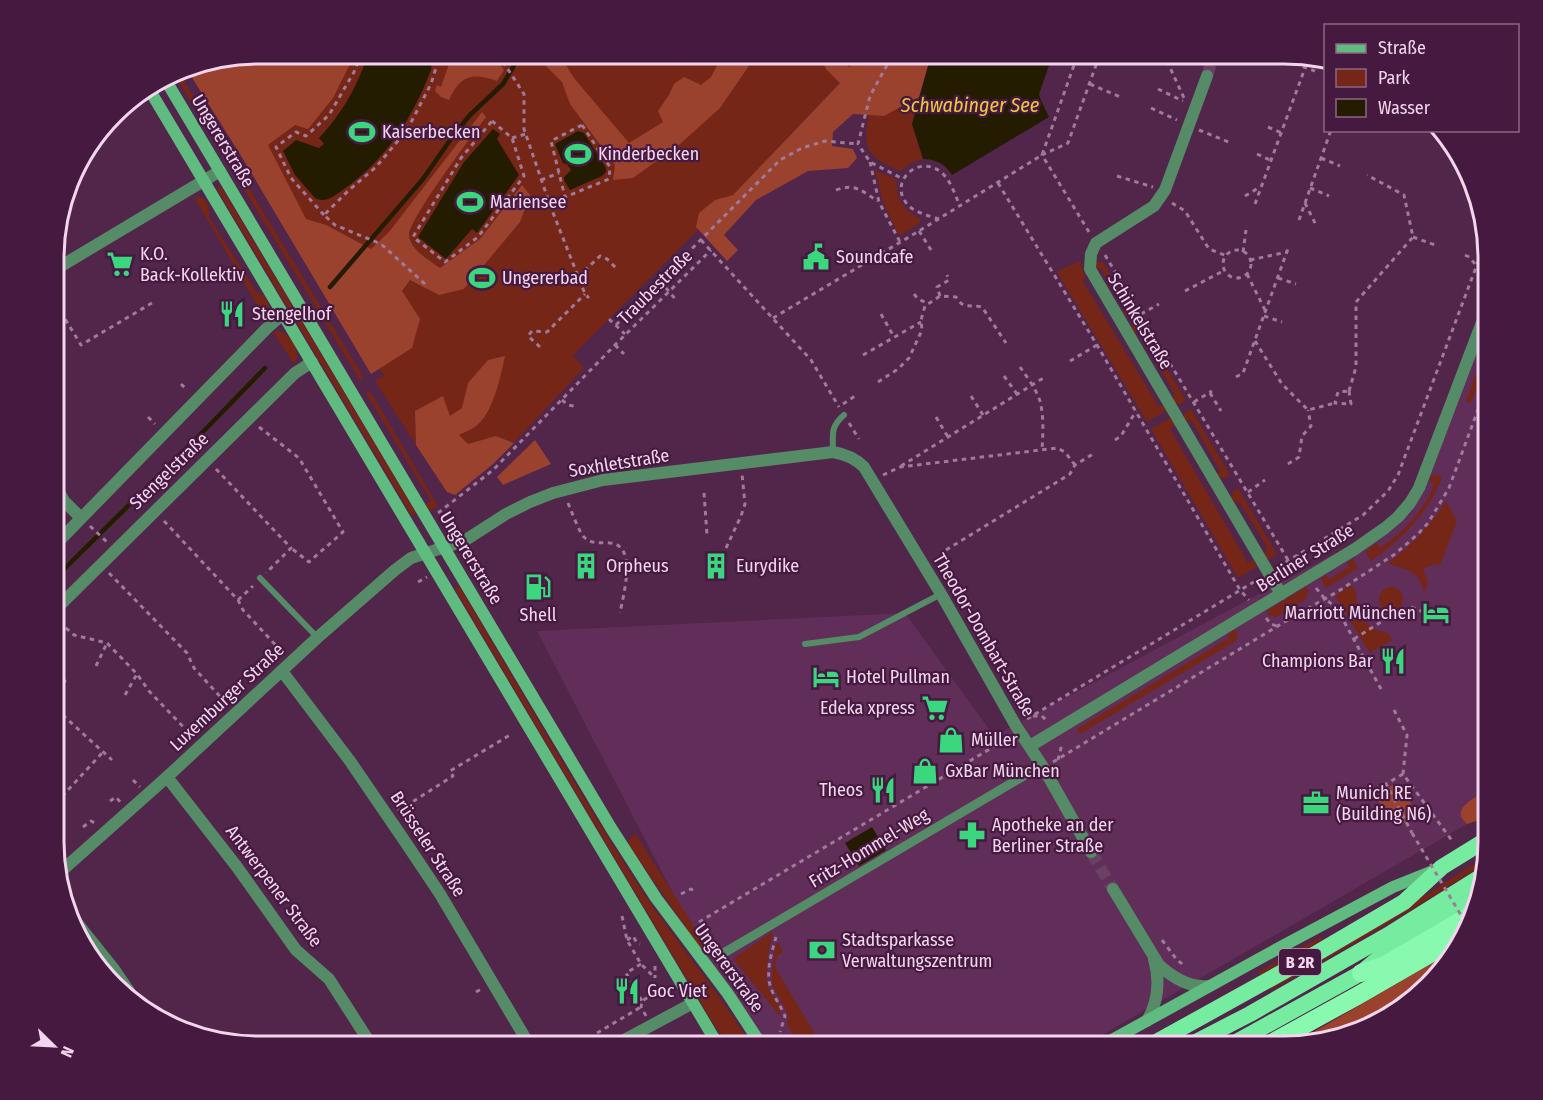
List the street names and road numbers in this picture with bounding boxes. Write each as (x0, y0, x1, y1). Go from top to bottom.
street label: Ungererstraße (187, 91, 259, 192)
street label: Traubestraße (613, 245, 697, 329)
street label: Schinkelstraße (1103, 269, 1177, 373)
street label: Stengelstraße (125, 428, 213, 514)
street label: Soxhletstraße (567, 444, 671, 482)
street label: Ungererstraße (435, 508, 507, 609)
street label: Berliner Straße (1252, 519, 1358, 597)
street label: Theodor-Dombart-Straße (928, 549, 1040, 721)
street label: Luxemburger Straße (165, 638, 289, 756)
street label: Brüsseler Straße (386, 787, 470, 901)
street label: Fritz-Hommel-Weg (805, 803, 933, 892)
street label: Antwerpener Straße (221, 821, 327, 951)
street label: Ungererstraße (689, 919, 769, 1017)
road number: B 2R (1279, 949, 1321, 975)

